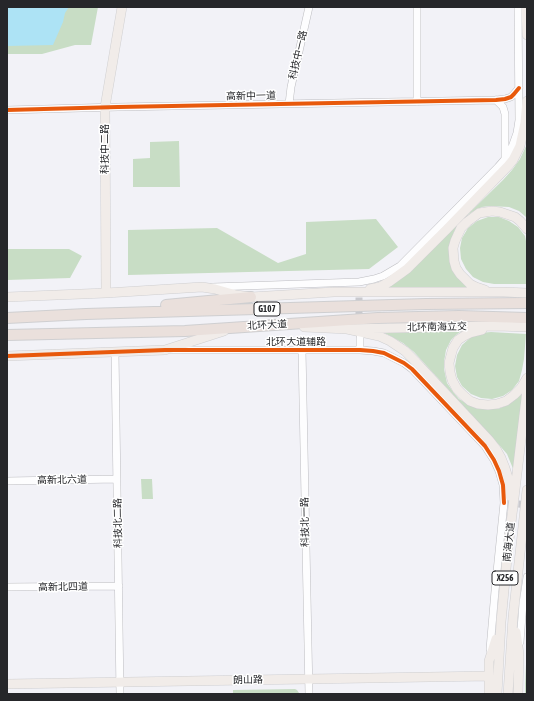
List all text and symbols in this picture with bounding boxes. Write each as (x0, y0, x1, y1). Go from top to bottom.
street label: 科技中一路 (287, 29, 309, 81)
street label: 高新中一道 (226, 90, 276, 102)
street label: 科技中二路 (99, 124, 111, 174)
road number: G107 (254, 302, 280, 316)
street label: 北环大道 (247, 318, 287, 332)
street label: 北环南海立交 (407, 320, 467, 334)
street label: 北环大道辅路 (266, 336, 326, 348)
street label: 高新北六道 (37, 474, 87, 486)
street label: 科技北一路 (299, 497, 311, 547)
street label: 科技北二路 (112, 498, 124, 548)
street label: 南海大道 (501, 521, 517, 563)
road number: X256 (492, 571, 518, 585)
street label: 高新北四道 (38, 581, 88, 593)
street label: 朗山路 (233, 674, 263, 686)

